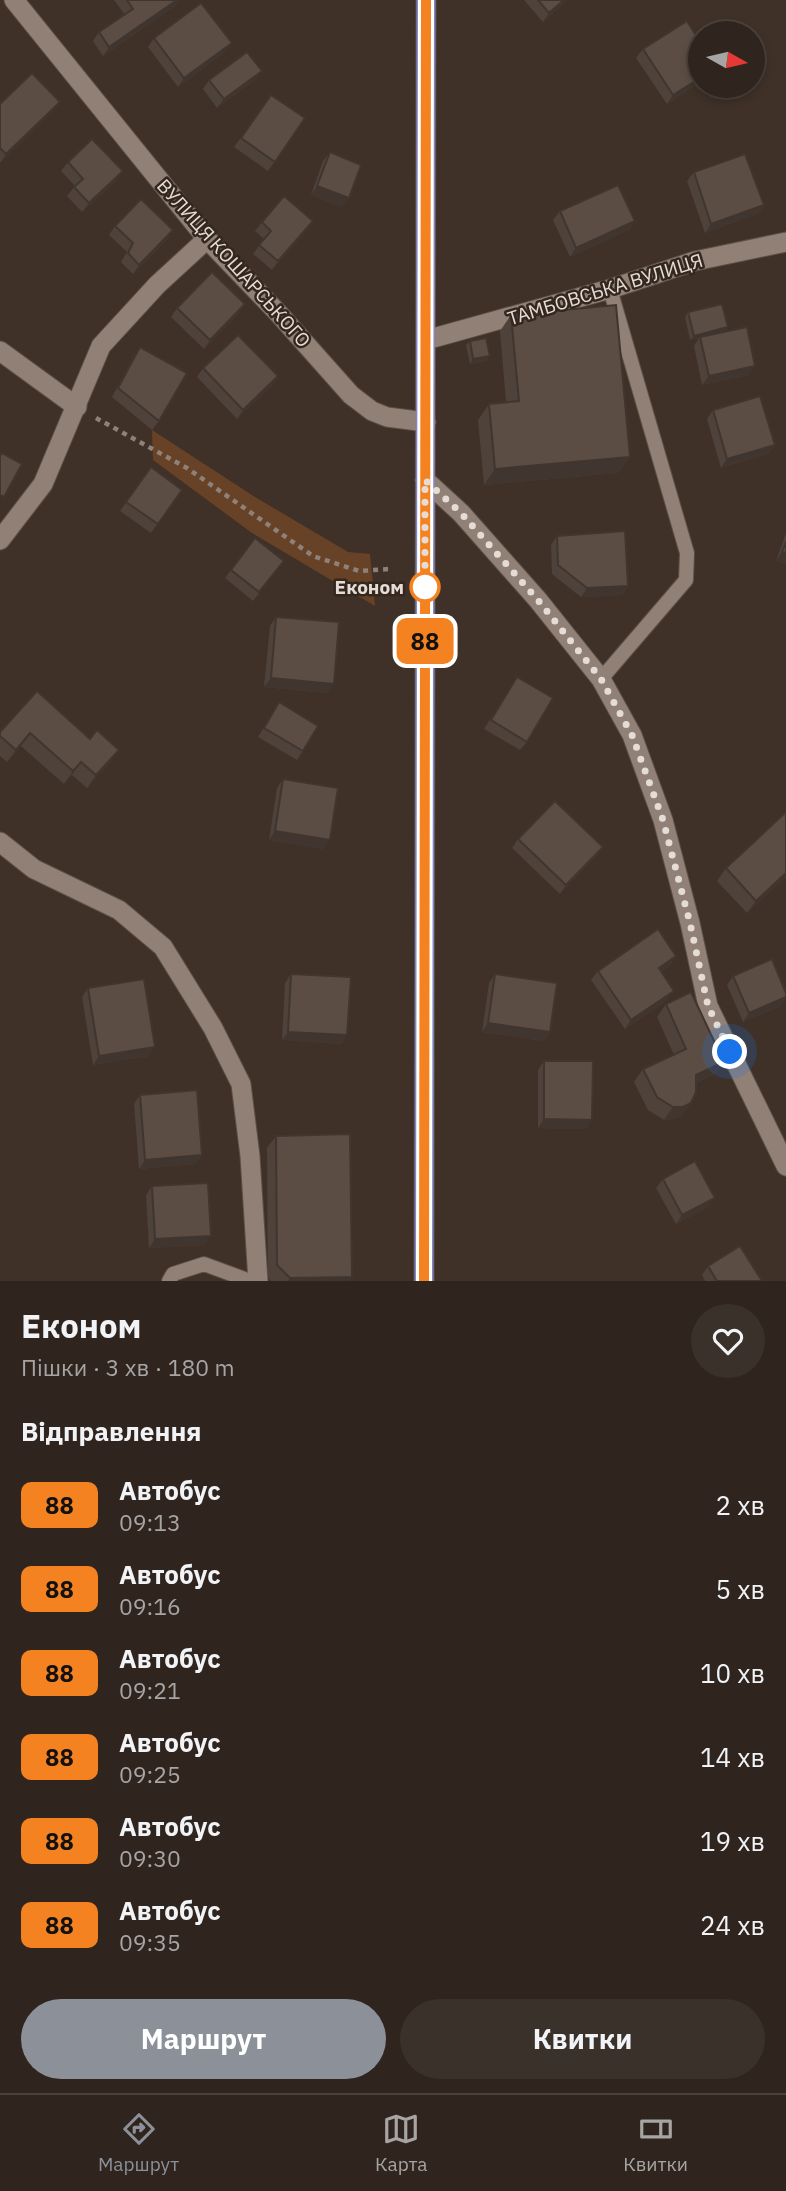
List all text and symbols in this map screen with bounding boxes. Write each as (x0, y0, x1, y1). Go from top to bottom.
north arrow (688, 21, 765, 98)
map controls (688, 21, 765, 98)
street label: ВУЛИЦЯ КОШАРСЬКОГО (152, 174, 316, 352)
street label: ТАМБОВСЬКА ВУЛИЦЯ (504, 248, 706, 330)
marker: Економ (410, 572, 440, 602)
place label: Економ (335, 575, 404, 599)
line badge: 88 (394, 618, 457, 664)
text: 88 (411, 625, 439, 657)
your location (712, 1034, 747, 1069)
text: Економ (21, 1304, 142, 1347)
button: heart (691, 1304, 765, 1378)
text: Пішки · 3 хв · 180 m (21, 1352, 235, 1382)
text: Відправлення (21, 1414, 202, 1448)
text: Автобус (119, 1473, 221, 1507)
text: 2 хв (716, 1488, 765, 1522)
text: 88 (45, 1489, 74, 1521)
text: 09:13 (119, 1507, 181, 1537)
text: Автобус (119, 1557, 221, 1591)
text: 5 хв (716, 1572, 765, 1606)
text: 88 (45, 1573, 74, 1605)
text: 09:16 (119, 1591, 181, 1621)
text: Автобус (119, 1641, 221, 1675)
text: 10 хв (700, 1656, 765, 1690)
text: 88 (45, 1657, 74, 1689)
text: 09:21 (119, 1675, 181, 1705)
text: Автобус (119, 1725, 221, 1759)
text: 14 хв (700, 1740, 765, 1774)
text: 88 (45, 1741, 74, 1773)
text: 09:25 (119, 1759, 181, 1789)
text: Автобус (119, 1809, 221, 1843)
text: 19 хв (700, 1824, 765, 1858)
text: 88 (45, 1825, 74, 1857)
text: 09:30 (119, 1843, 181, 1873)
text: Автобус (119, 1893, 221, 1927)
text: 24 хв (700, 1908, 765, 1942)
text: 88 (45, 1909, 74, 1941)
text: 09:35 (119, 1927, 181, 1957)
button: Маршрут (21, 1999, 386, 2079)
button: Квитки (400, 1999, 765, 2079)
tab: Маршрут (98, 2110, 179, 2176)
tab: Карта (375, 2110, 427, 2176)
tab: Квитки (623, 2110, 688, 2176)

